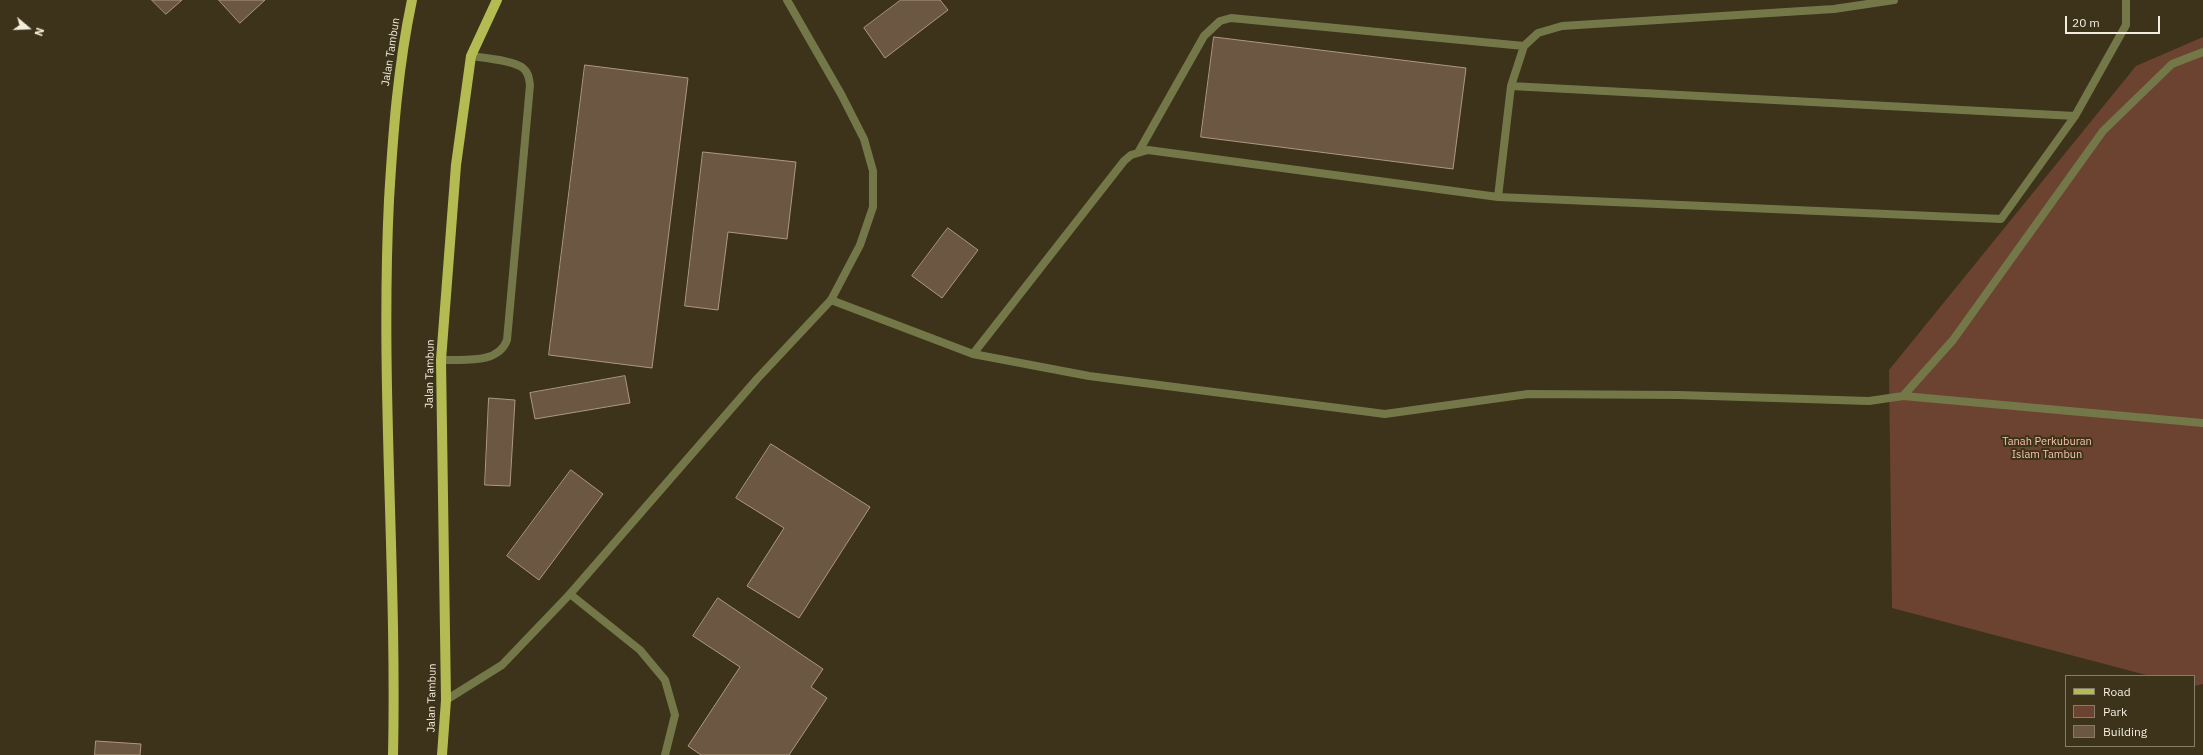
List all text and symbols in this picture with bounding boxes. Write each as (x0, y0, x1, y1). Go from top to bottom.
north arrow (8, 8, 48, 48)
scale bar (2067, 8, 2162, 34)
text: 20 m (2072, 15, 2100, 30)
street label: Jalan Tambun (379, 17, 403, 87)
text: N (31, 26, 47, 38)
street label: Jalan Tambun (423, 339, 437, 409)
park label: Tanah Perkuburan Islam Tambun (2002, 435, 2092, 461)
street label: Jalan Tambun (425, 663, 439, 733)
legend (2065, 675, 2195, 747)
text: Road (2103, 684, 2131, 699)
text: Park (2103, 704, 2127, 719)
text: Building (2103, 724, 2147, 739)

